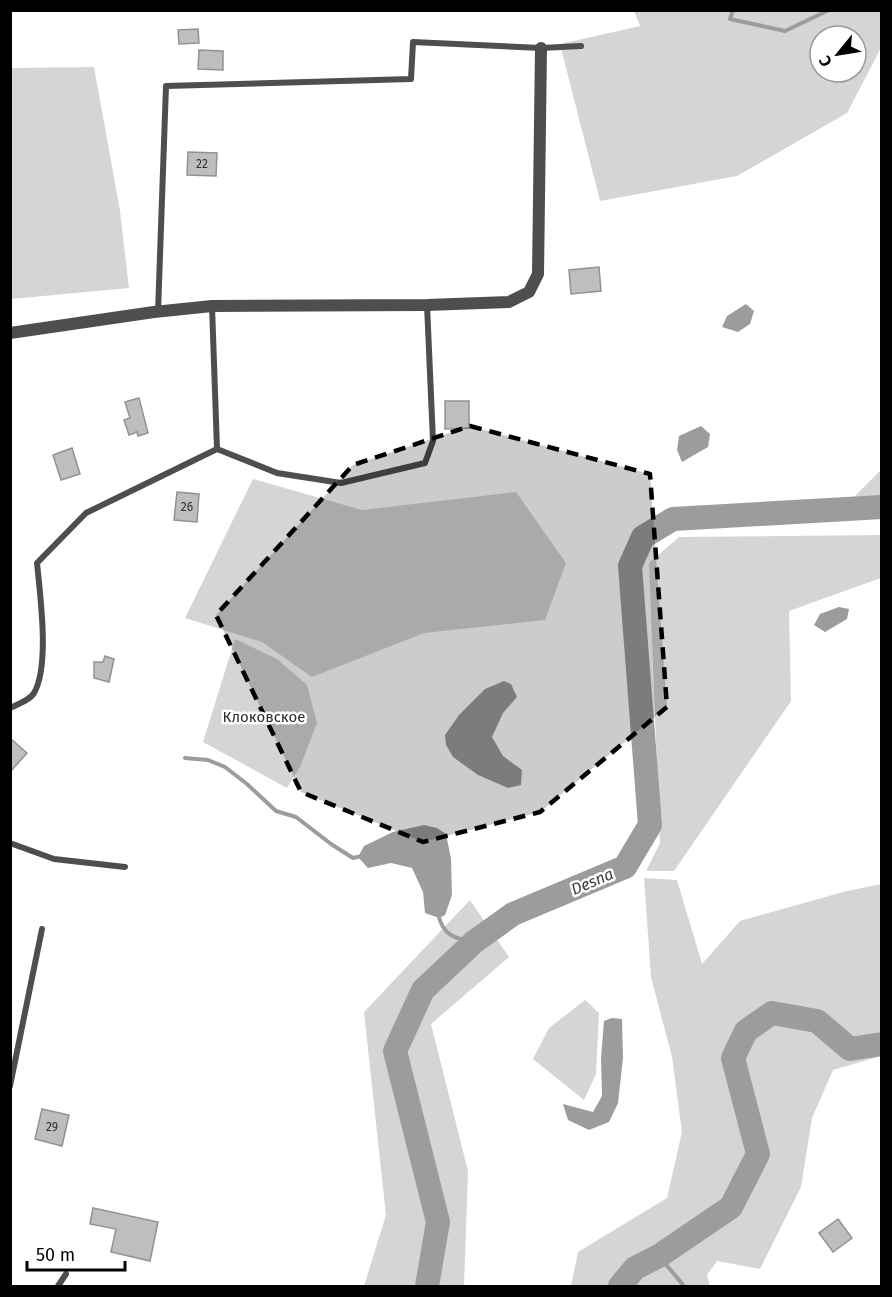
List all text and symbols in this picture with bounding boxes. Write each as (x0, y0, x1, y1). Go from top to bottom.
north arrow (808, 24, 868, 84)
text: С (815, 52, 836, 70)
house number: 22 (196, 157, 208, 171)
house number: 26 (181, 500, 193, 514)
park label: Клоковское (223, 708, 305, 726)
water label: Desna (568, 864, 616, 899)
house number: 29 (46, 1120, 58, 1134)
scale bar (27, 1234, 124, 1272)
text: 50 m (36, 1244, 75, 1266)

